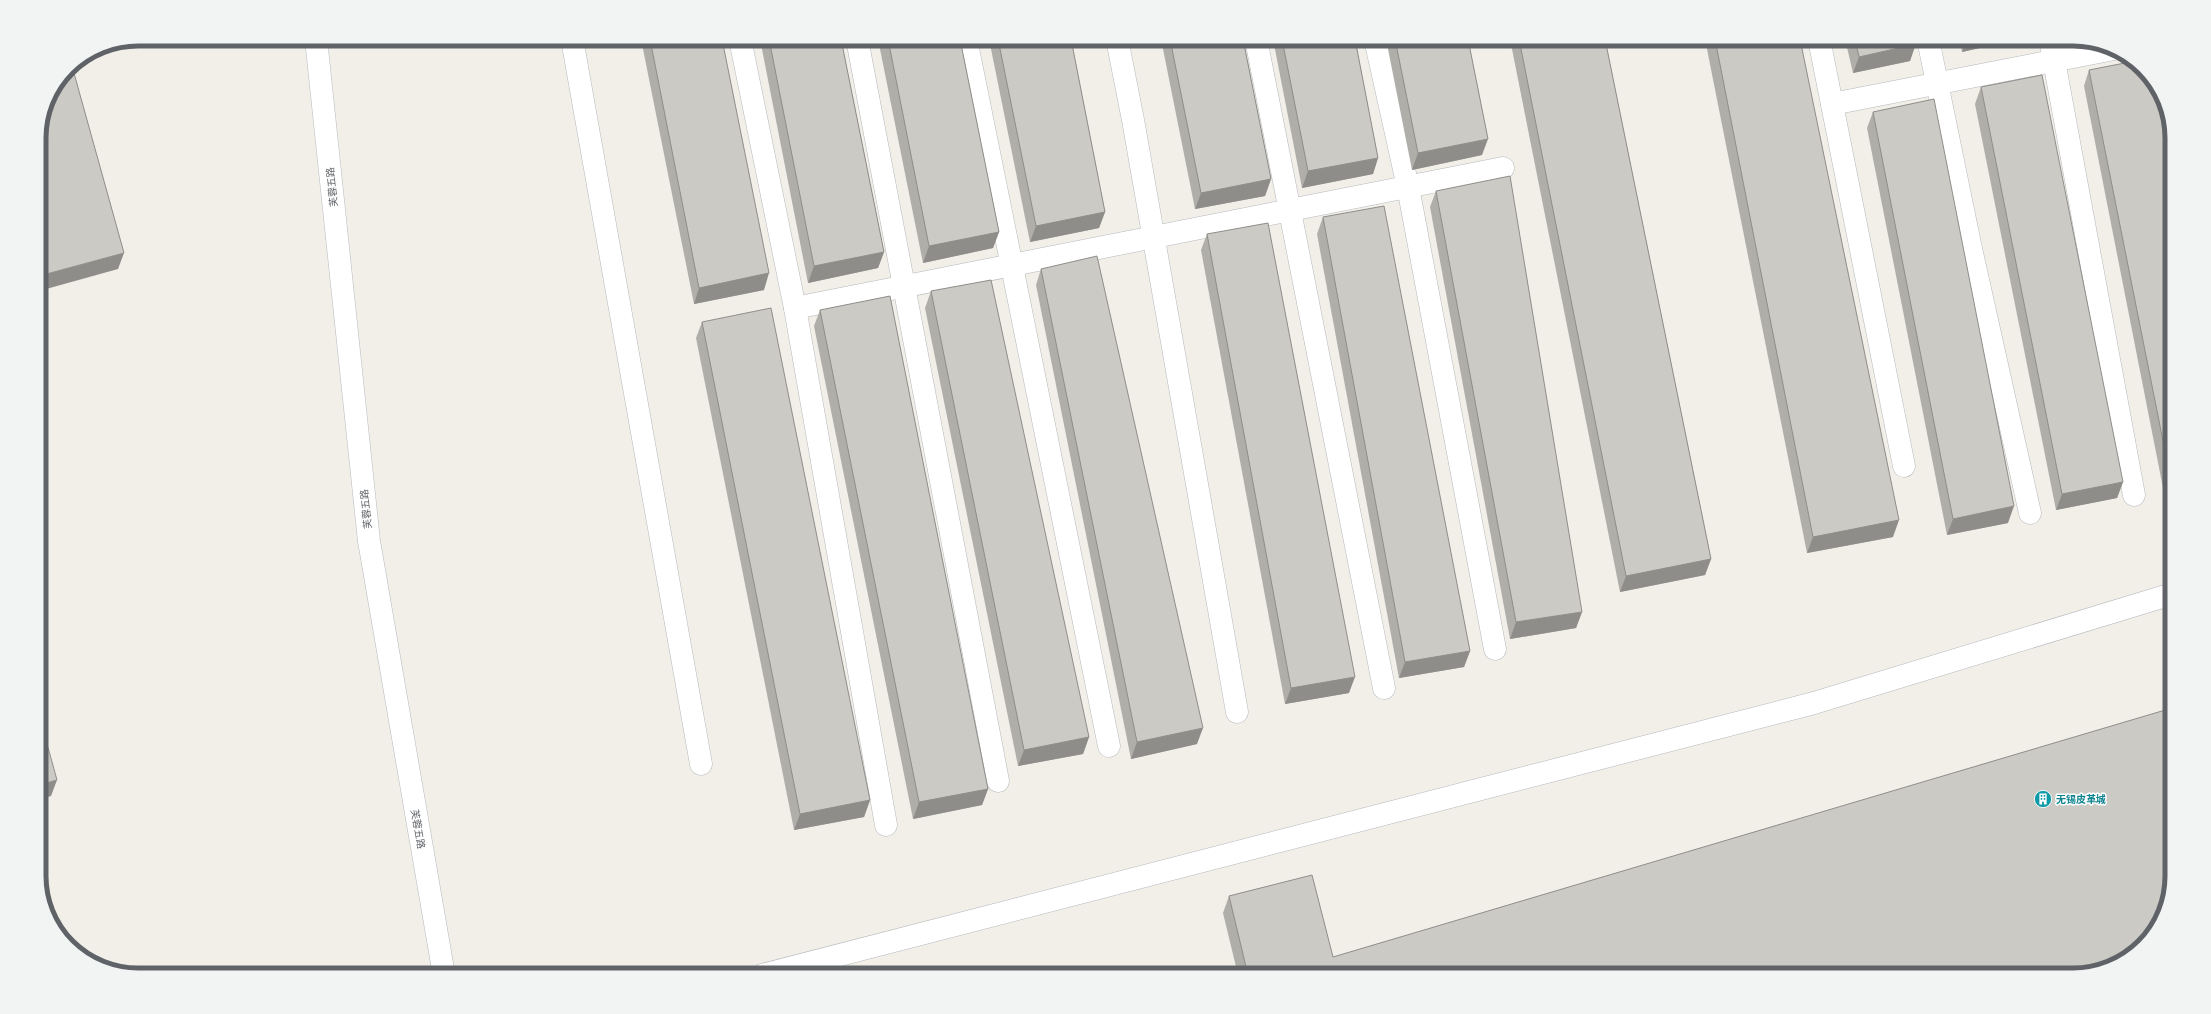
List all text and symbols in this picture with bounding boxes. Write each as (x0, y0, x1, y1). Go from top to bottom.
street label: 芙蓉五路 (323, 166, 341, 208)
street label: 芙蓉五路 (357, 488, 375, 530)
building icon: 无锡皮革城 (2033, 789, 2053, 809)
place label: 无锡皮革城 (2056, 793, 2106, 806)
street label: 芙蓉五路 (408, 808, 428, 850)

